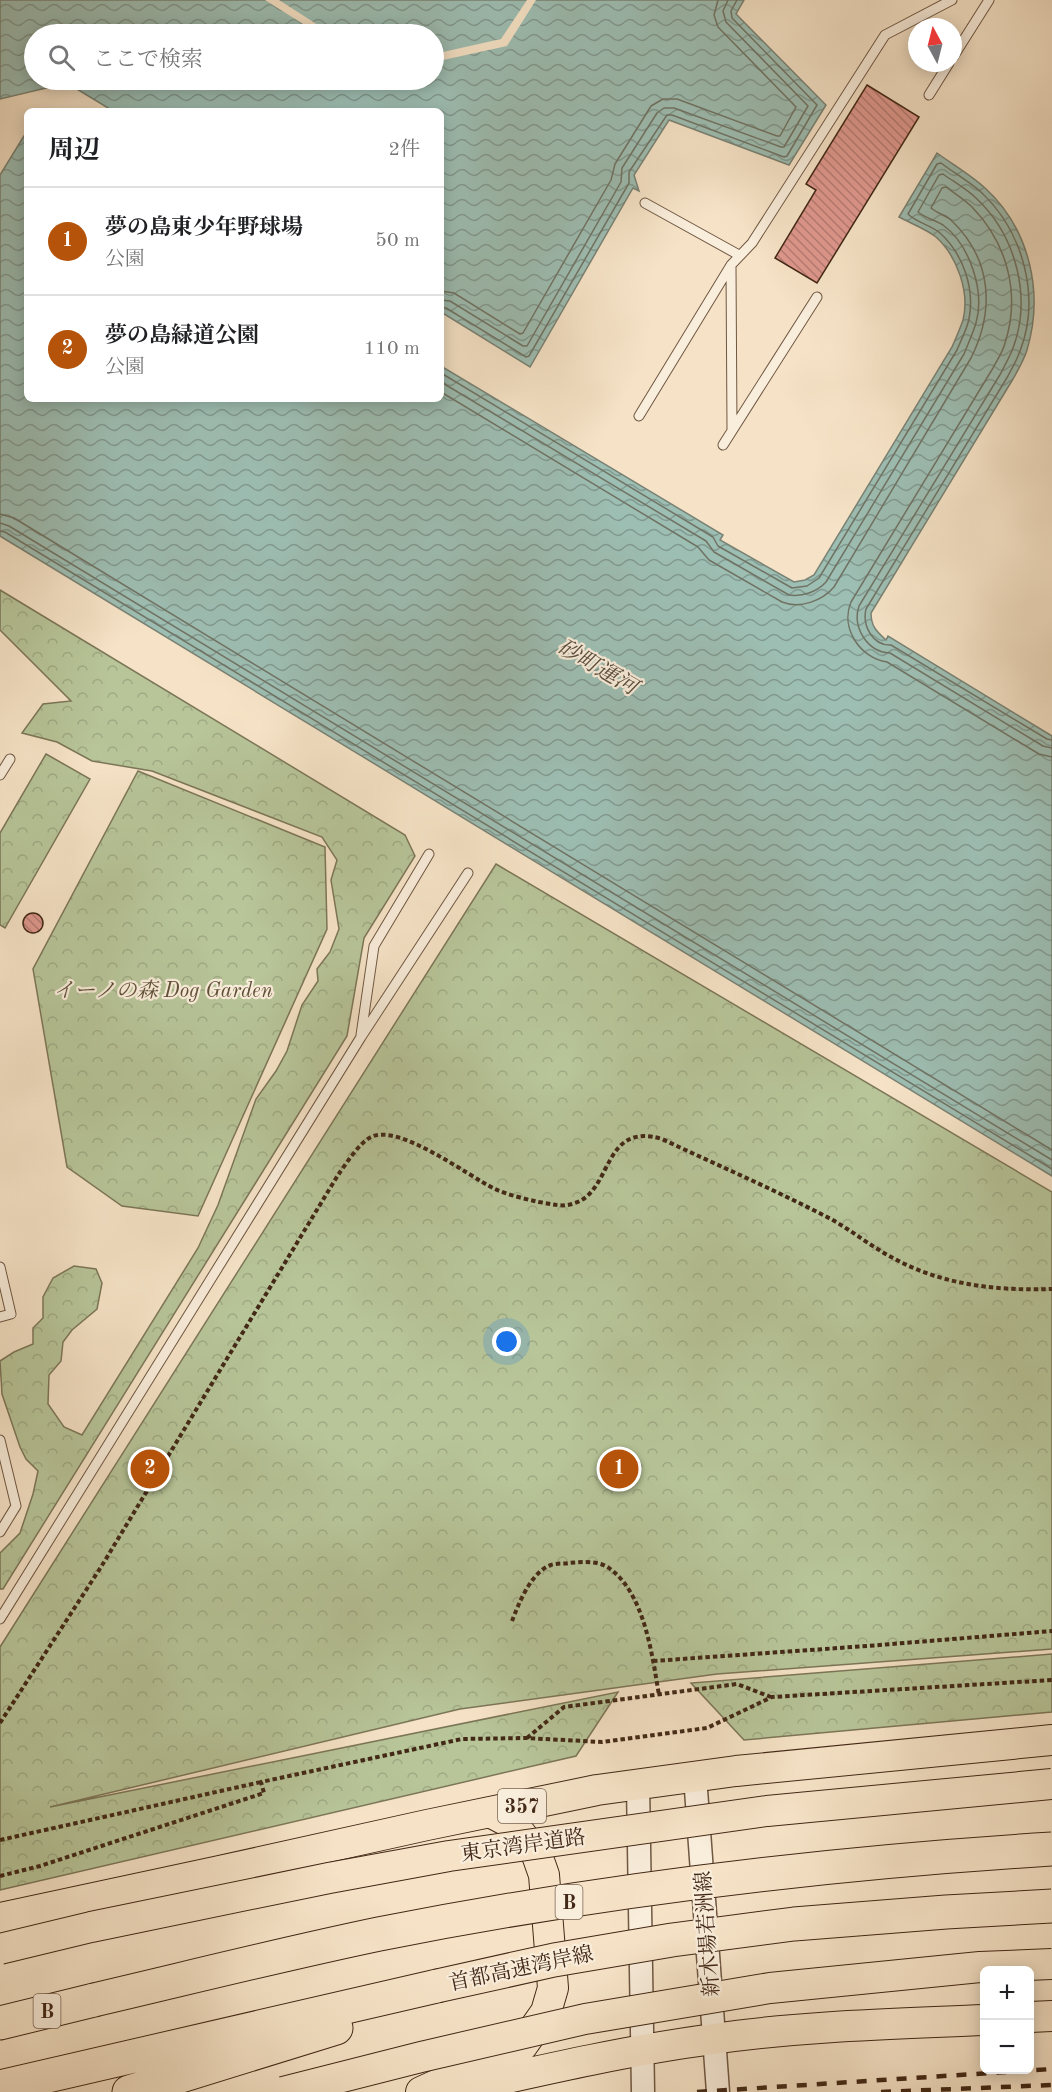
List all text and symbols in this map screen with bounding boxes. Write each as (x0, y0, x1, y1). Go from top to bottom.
north arrow (908, 18, 962, 72)
search box (24, 24, 444, 90)
icon: search (45, 41, 78, 74)
text: ここで検索 (93, 49, 203, 71)
text: 周辺 (48, 138, 100, 164)
text: 2件 (388, 140, 420, 160)
text: 夢の島東少年野球場 (105, 217, 303, 239)
text: 1 (62, 231, 73, 251)
text: 50 m (375, 231, 420, 251)
text: 公園 (105, 250, 145, 270)
text: 夢の島緑道公園 (105, 325, 259, 347)
text: 2 (62, 339, 73, 359)
text: 110 m (364, 339, 420, 359)
text: 公園 (105, 358, 145, 378)
water label: 砂町運河 (553, 634, 645, 701)
park label: イーノの森 Dog Garden (53, 979, 273, 1002)
your location (492, 1327, 521, 1356)
pin: 2 (130, 1446, 170, 1492)
pin: 1 (600, 1446, 638, 1492)
road number: 357 (498, 1789, 546, 1823)
street label: 東京湾岸道路 (459, 1825, 587, 1866)
street label: 新木場若洲線 (692, 1870, 723, 1998)
road number: B (556, 1885, 582, 1919)
street label: 首都高速湾岸線 (447, 1942, 595, 1995)
map controls (980, 1966, 1034, 2074)
button: + (980, 1966, 1034, 2020)
road number: B (34, 1994, 60, 2028)
button: − (980, 2020, 1034, 2074)

